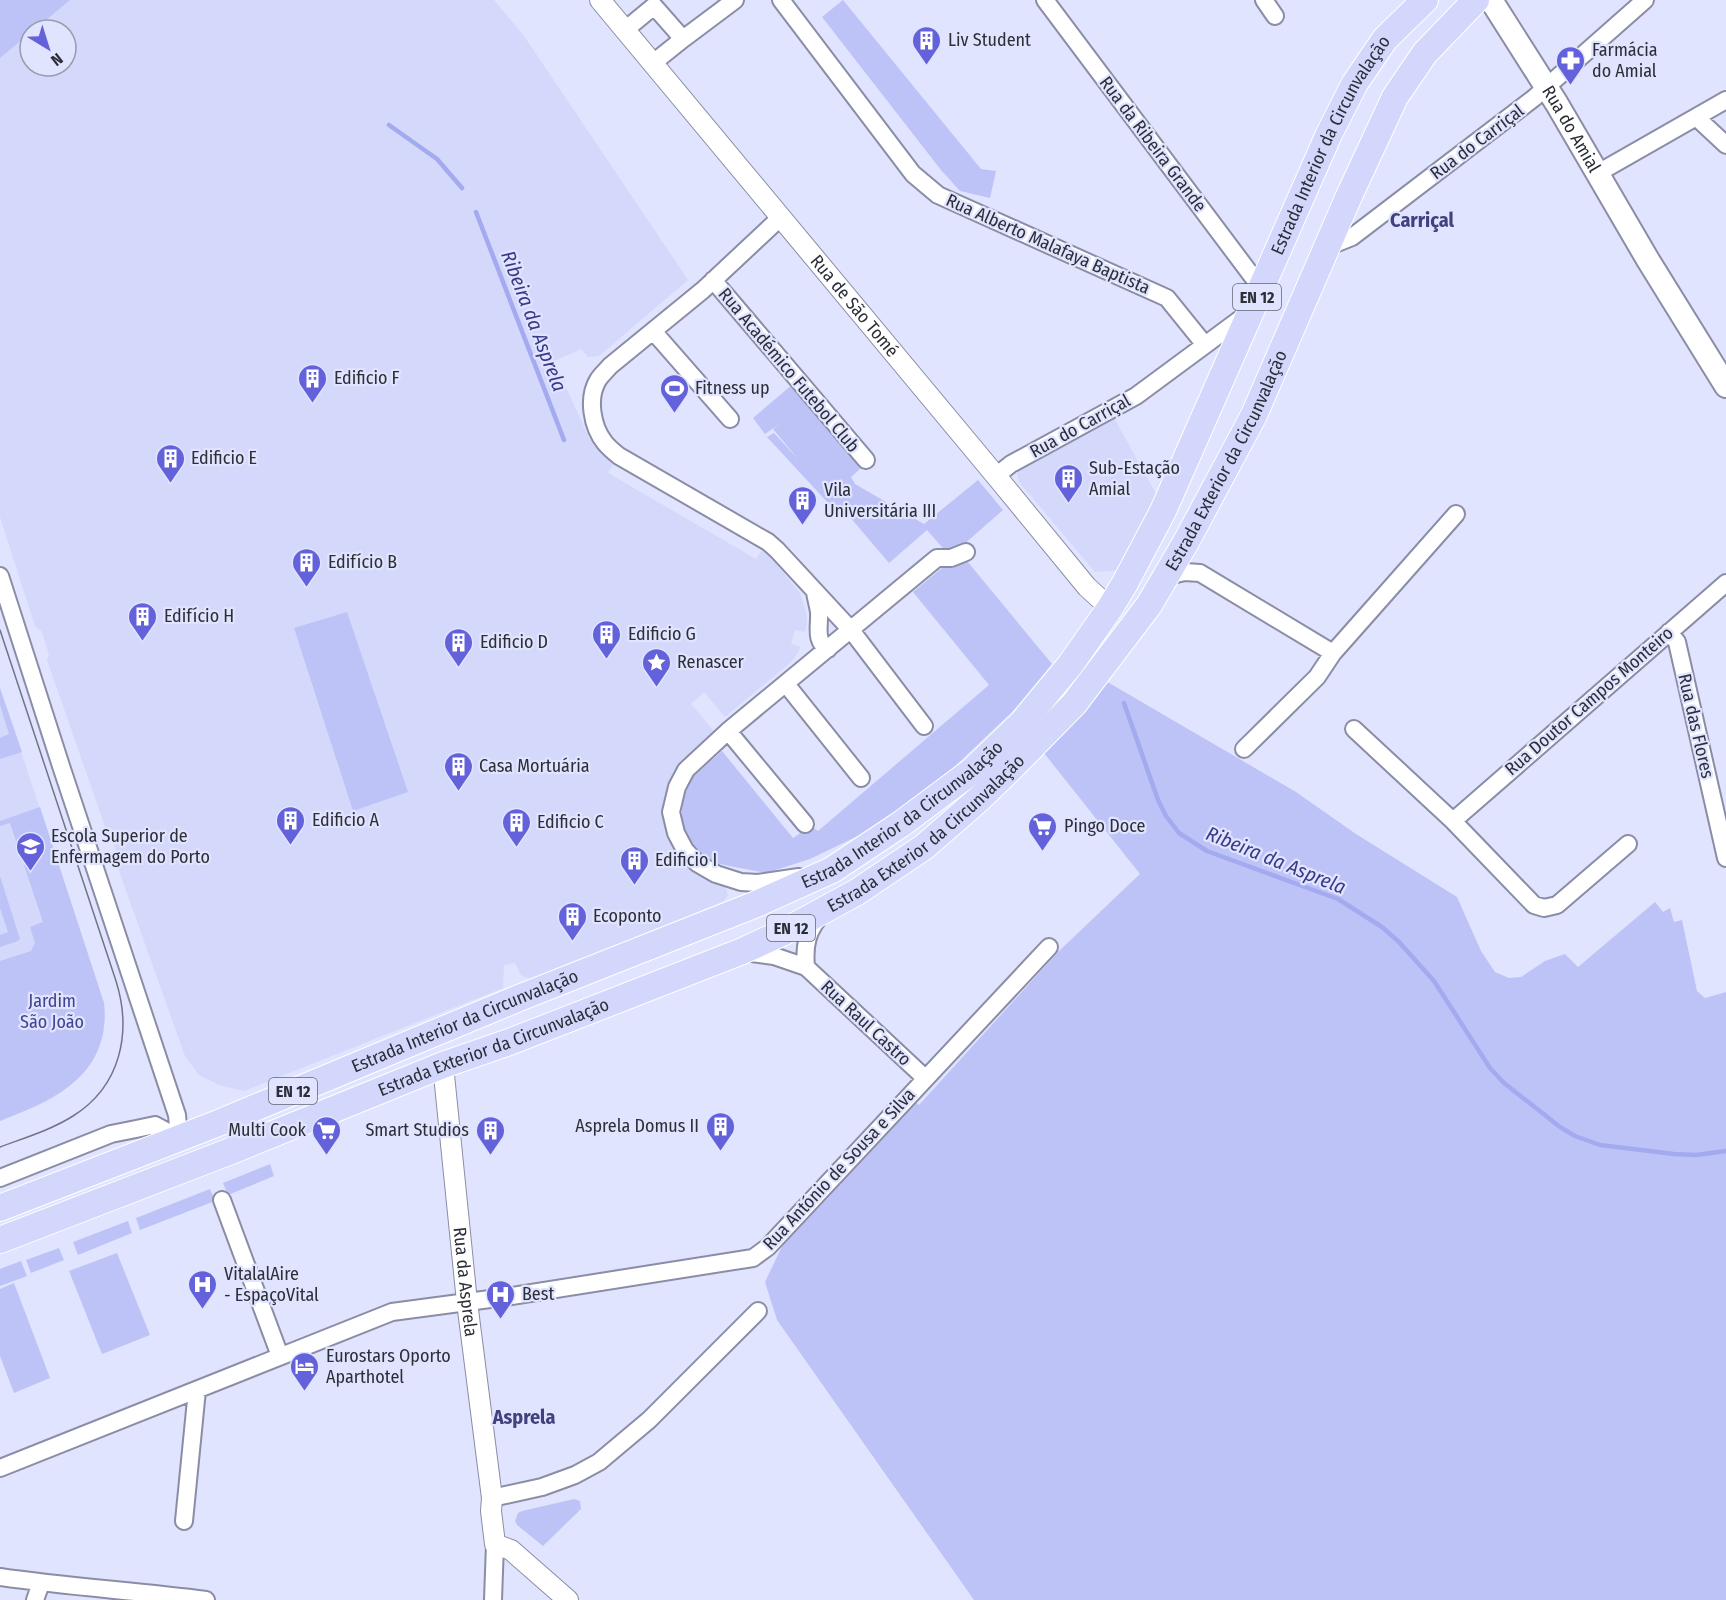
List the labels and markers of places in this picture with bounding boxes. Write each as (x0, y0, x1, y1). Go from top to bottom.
building icon: Liv Student (911, 24, 943, 66)
place label: Liv Student (948, 29, 1031, 51)
place label: Farmácia do Amial (1592, 39, 1658, 82)
pharmacy icon: Farmácia do Amial (1555, 44, 1587, 86)
building icon: Edificio F (297, 362, 329, 404)
place label: Edificio F (334, 367, 400, 389)
sports icon: Fitness up (658, 372, 690, 414)
place label: Fitness up (695, 377, 770, 399)
building icon: Edificio E (154, 442, 186, 484)
place label: Edificio E (191, 447, 257, 469)
place label: Sub-Estação Amial (1089, 457, 1180, 500)
building icon: Sub-Estação Amial (1052, 462, 1084, 504)
place label: Vila Universitária III (824, 479, 936, 522)
building icon: Vila Universitária III (787, 484, 819, 526)
building icon: Edifício B (291, 546, 323, 588)
place label: Edifício B (328, 551, 397, 573)
building icon: Edifício H (127, 600, 159, 642)
place label: Edifício H (164, 605, 234, 627)
building icon: Edificio G (591, 618, 623, 660)
place label: Edificio G (628, 623, 696, 645)
building icon: Edificio D (443, 626, 475, 668)
place label: Edificio D (480, 631, 548, 653)
place icon: Renascer (640, 646, 672, 688)
place label: Renascer (677, 651, 745, 673)
building icon: Casa Mortuária (442, 750, 474, 792)
place label: Casa Mortuária (479, 755, 590, 777)
building icon: Edificio A (275, 804, 307, 846)
building icon: Edificio C (500, 806, 532, 848)
place label: Edificio A (312, 809, 380, 831)
supermarket icon: Pingo Doce (1027, 810, 1059, 852)
place label: Edificio C (537, 811, 604, 833)
place label: Pingo Doce (1064, 815, 1146, 837)
place label: Escola Superior de Enfermagem do Porto (51, 825, 210, 868)
school or university icon: Escola Superior de Enfermagem do Porto (14, 830, 46, 872)
building icon: Edificio I (618, 844, 650, 886)
place label: Edificio I (655, 849, 717, 871)
building icon: Ecoponto (556, 900, 588, 942)
place label: Ecoponto (593, 905, 662, 927)
building icon: Asprela Domus II (704, 1110, 736, 1152)
supermarket icon: Multi Cook (311, 1114, 343, 1156)
building icon: Smart Studios (474, 1114, 506, 1156)
place label: Asprela Domus II (575, 1115, 699, 1137)
place label: Multi Cook (228, 1119, 307, 1141)
place label: Smart Studios (365, 1119, 469, 1141)
place label: VitalalAire - EspaçoVital (224, 1263, 319, 1306)
hospital icon: VitalalAire - EspaçoVital (187, 1268, 219, 1310)
hospital icon: Best (485, 1278, 517, 1320)
place label: Best (522, 1283, 554, 1305)
place label: Eurostars Oporto Aparthotel (326, 1345, 451, 1388)
hotel icon: Eurostars Oporto Aparthotel (289, 1350, 321, 1392)

